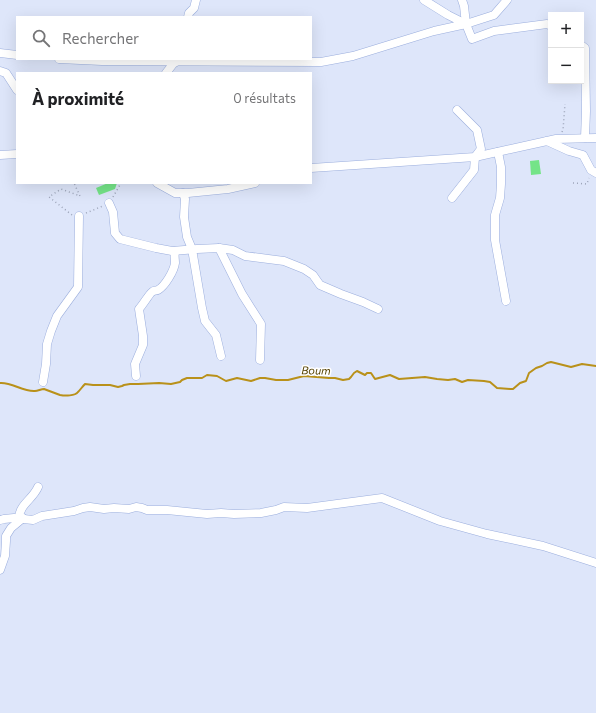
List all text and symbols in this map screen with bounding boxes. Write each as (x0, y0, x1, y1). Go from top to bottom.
map controls (548, 12, 584, 84)
button: + (548, 12, 584, 48)
search box (16, 16, 312, 60)
icon: search (30, 27, 52, 49)
text: Rechercher (62, 29, 139, 47)
button: − (548, 48, 584, 84)
text: À proximité (32, 88, 124, 109)
text: 0 résultats (233, 90, 296, 106)
water label: Boum (301, 363, 331, 377)

